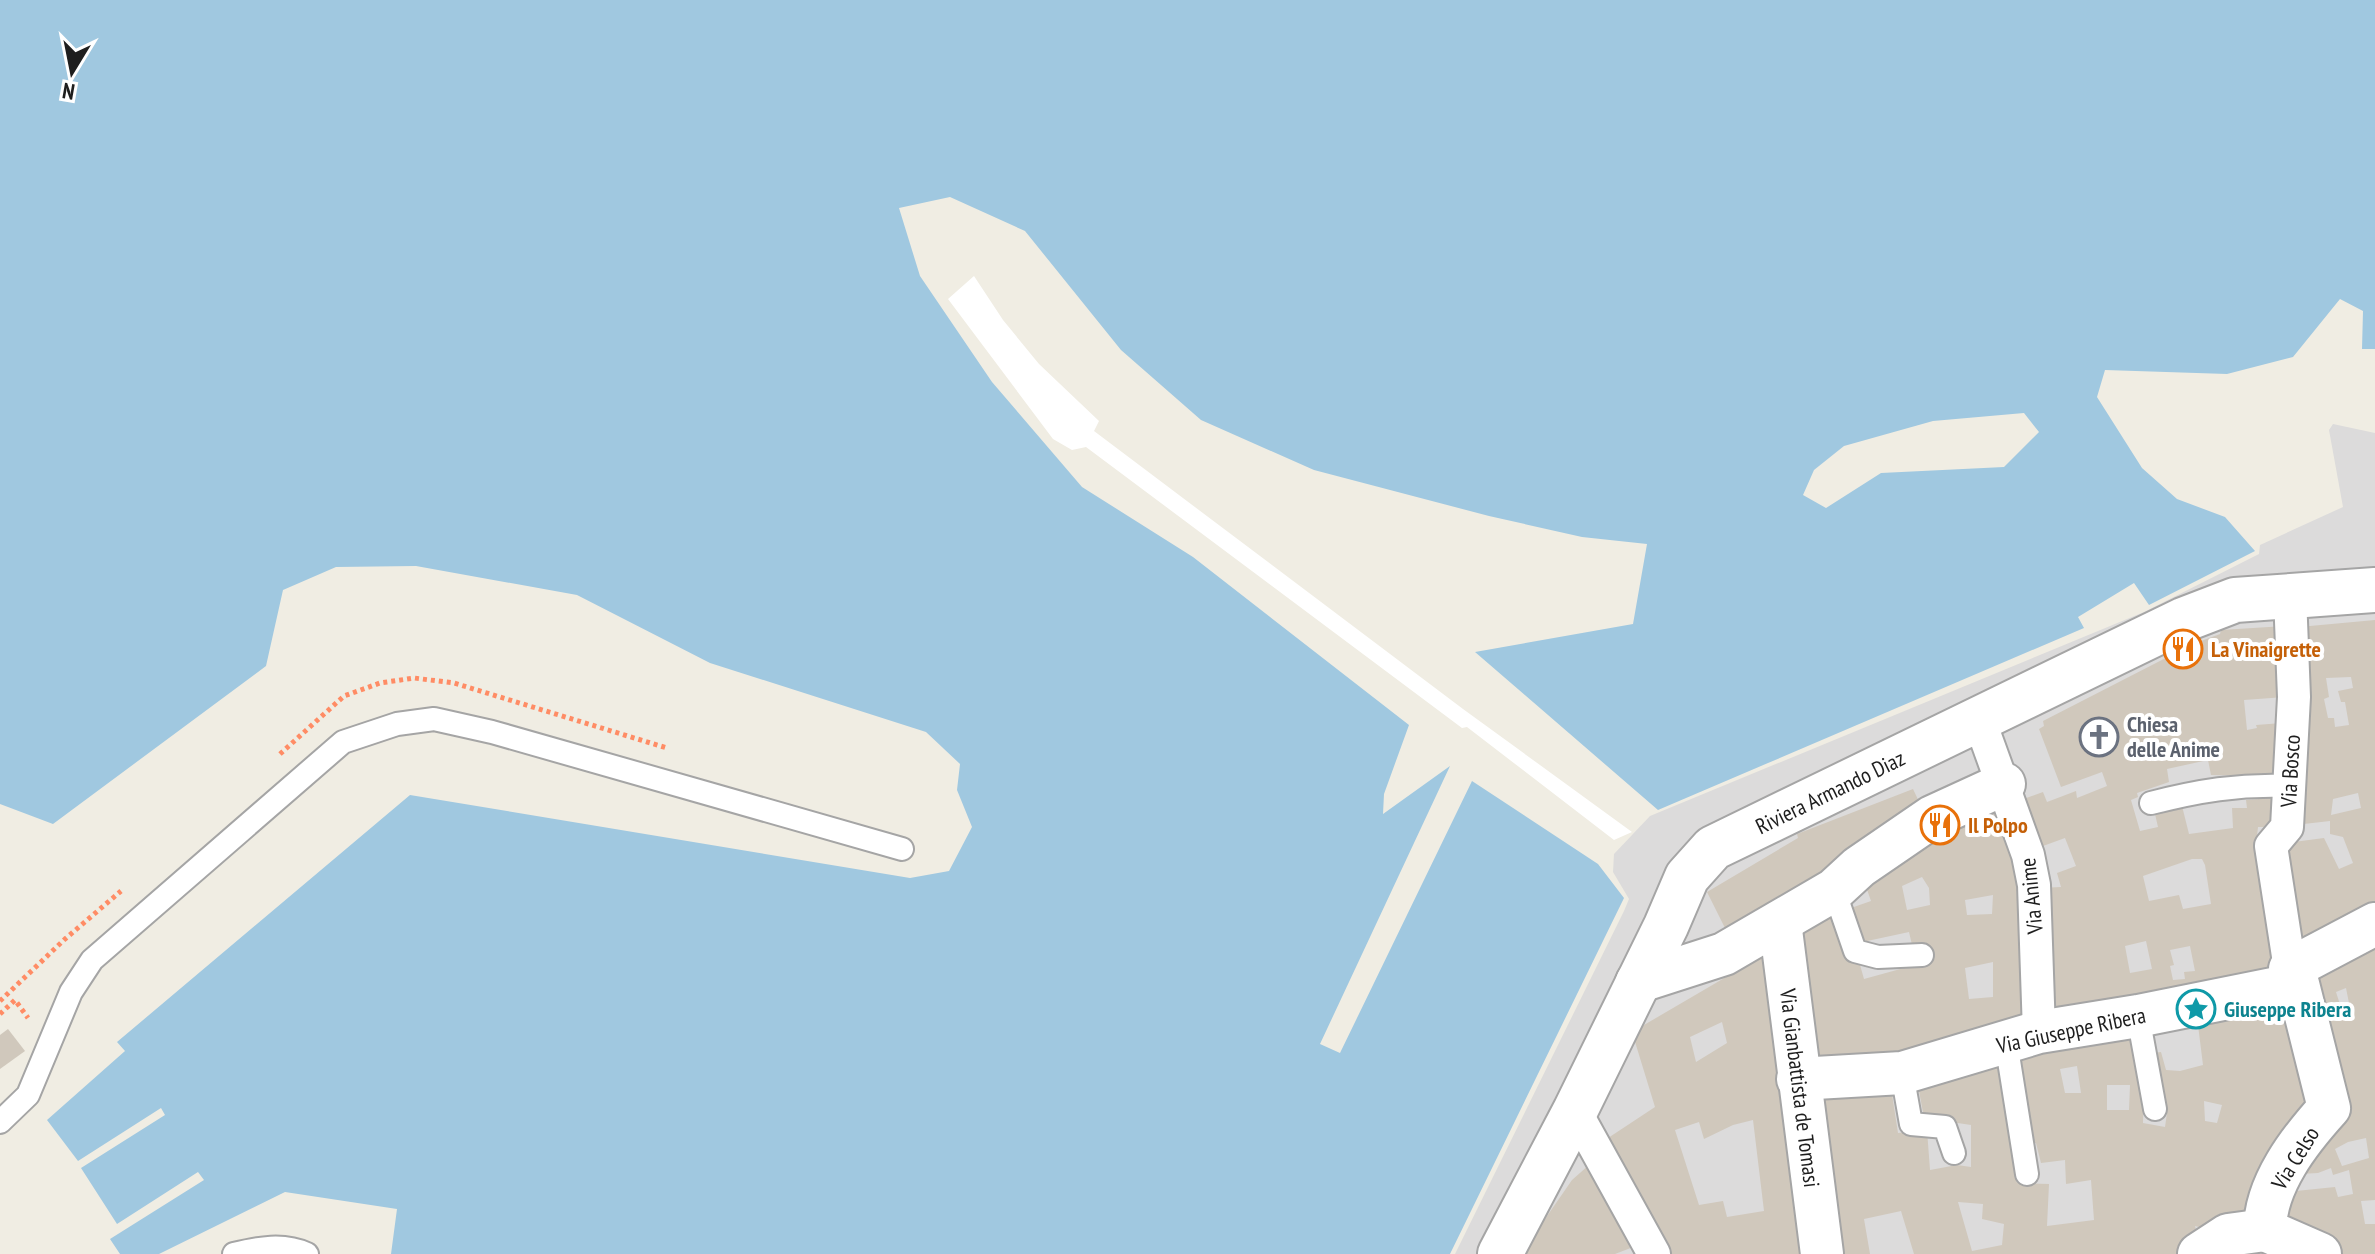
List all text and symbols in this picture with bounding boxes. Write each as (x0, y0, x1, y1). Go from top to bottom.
north arrow (32, 32, 112, 112)
text: N (60, 77, 77, 107)
restaurant icon: La Vinaigrette (2162, 628, 2204, 670)
place label: La Vinaigrette (2211, 635, 2321, 663)
place label: Chiesa delle Anime (2127, 710, 2220, 763)
church icon: Chiesa delle Anime (2078, 716, 2120, 758)
street label: Via Bosco (2274, 734, 2306, 809)
street label: Riviera Armando Diaz (1751, 744, 1909, 840)
restaurant icon: Il Polpo (1919, 804, 1961, 846)
place label: Il Polpo (1968, 811, 2028, 839)
street label: Via Anime (2013, 857, 2049, 936)
street label: Via Gianbattista de Tomasi (1774, 986, 1826, 1189)
place icon: Giuseppe Ribera (2175, 988, 2217, 1030)
place label: Giuseppe Ribera (2224, 995, 2351, 1023)
street label: Via Giuseppe Ribera (1993, 1001, 2148, 1060)
street label: Via Celso (2264, 1121, 2325, 1196)

